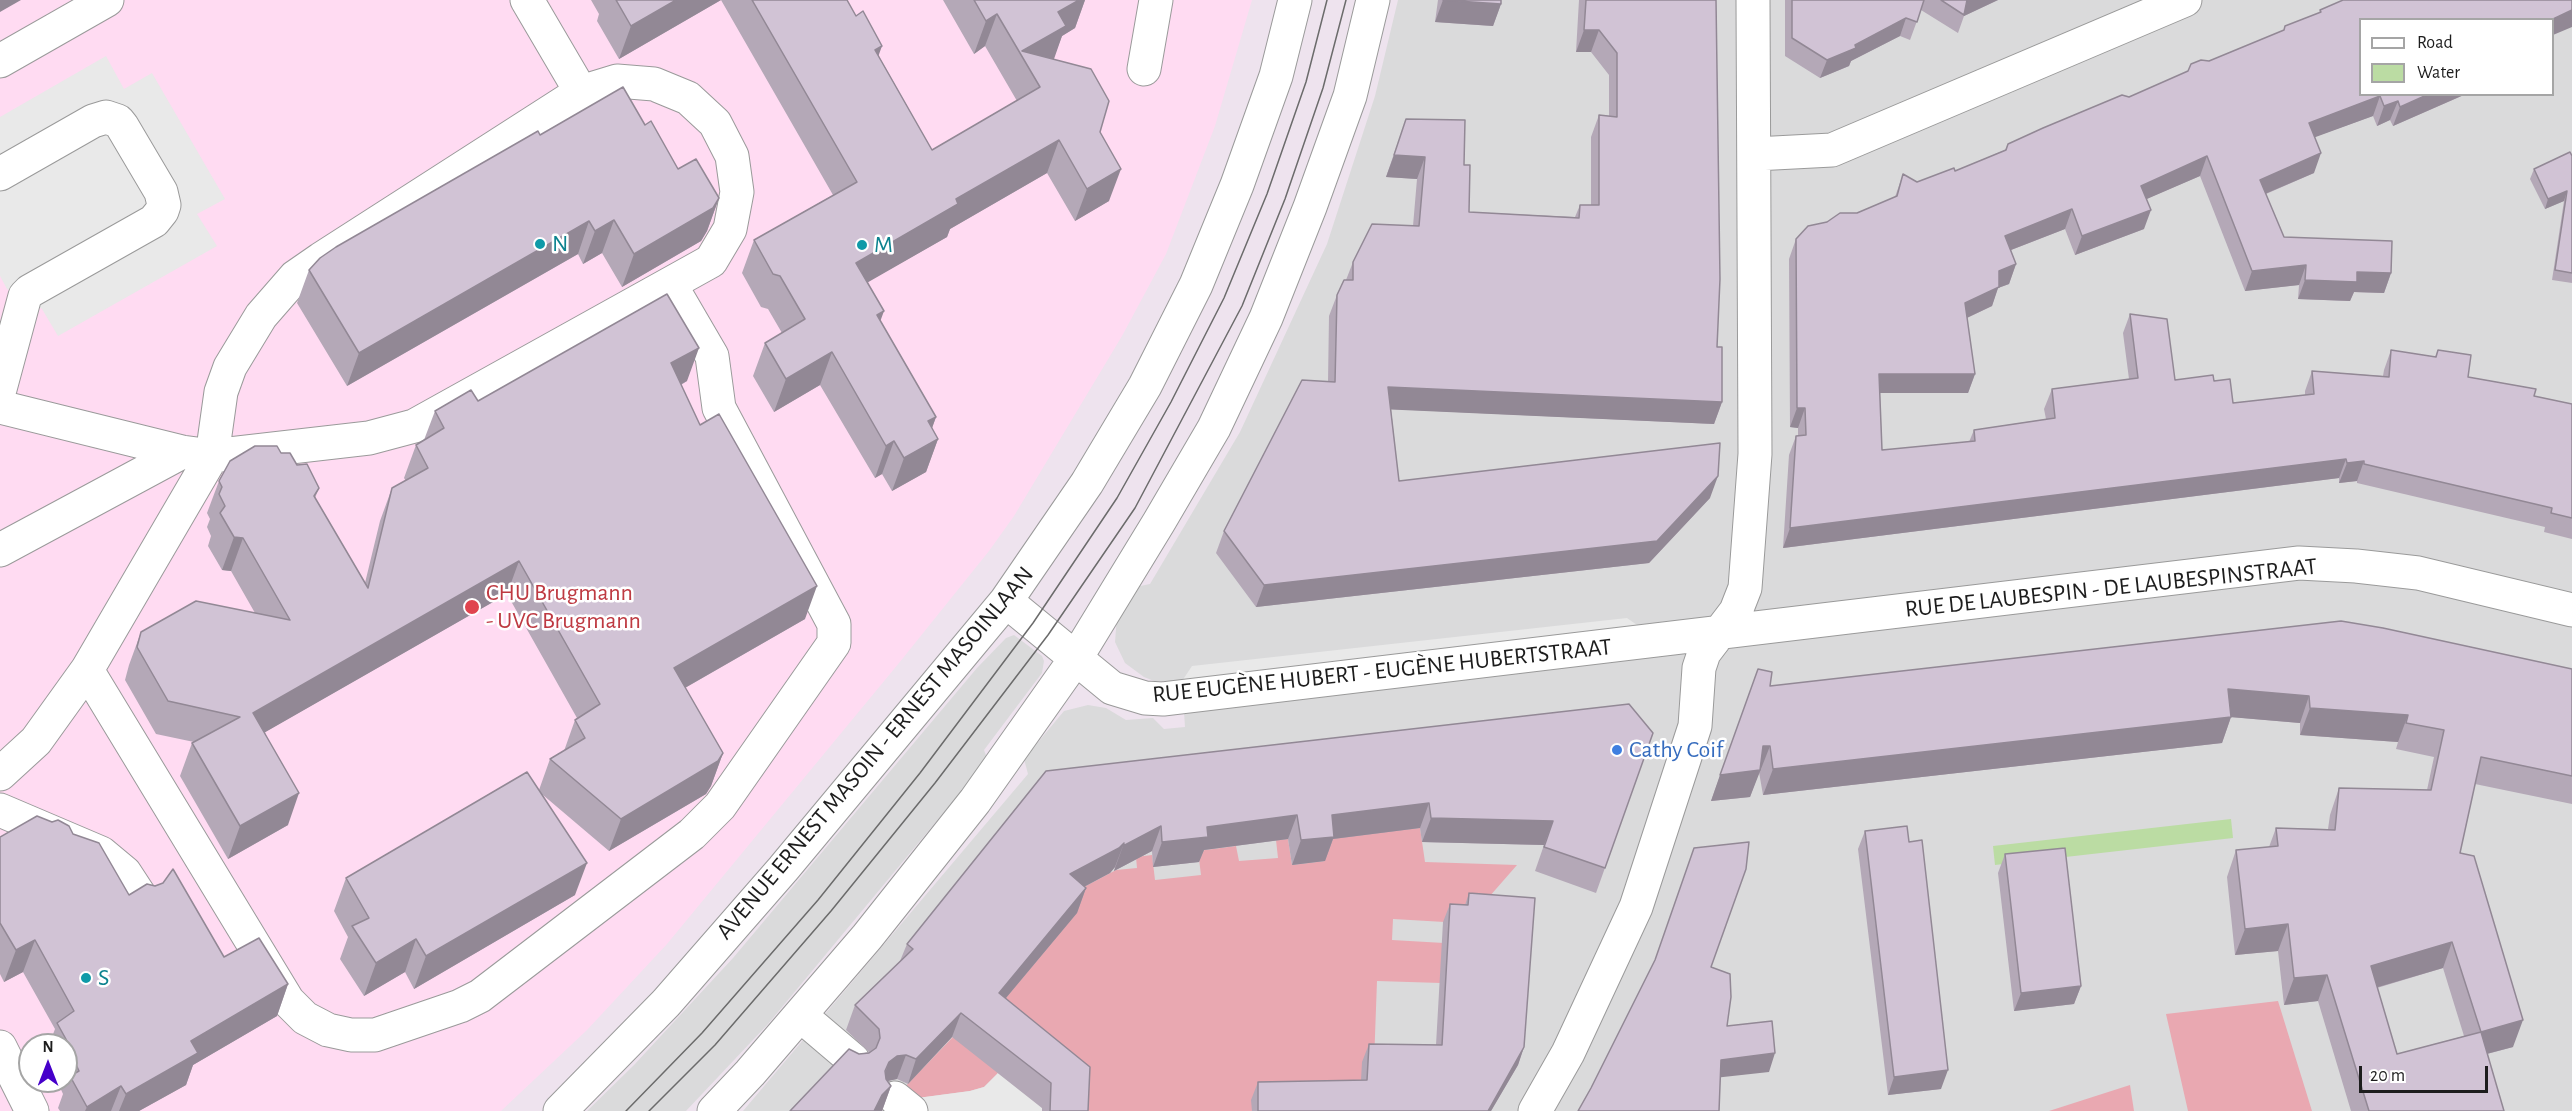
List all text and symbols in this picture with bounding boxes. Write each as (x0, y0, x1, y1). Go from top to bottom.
legend (2359, 18, 2554, 96)
text: Road (2417, 34, 2453, 52)
text: Water (2417, 64, 2460, 82)
place label: N (552, 230, 568, 258)
place label: M (874, 231, 893, 259)
marker: N (533, 237, 547, 251)
marker: M (855, 238, 869, 252)
street label: RUE DE LAUBESPIN - DE LAUBESPINSTRAAT (1904, 552, 2318, 624)
street label: AVENUE ERNEST MASOIN - ERNEST MASOINLAAN (710, 561, 1040, 945)
place label: CHU Brugmann - UVC Brugmann (486, 579, 641, 635)
marker: CHU Brugmann - UVC Brugmann (463, 598, 481, 616)
street label: RUE EUGÈNE HUBERT - EUGÈNE HUBERTSTRAAT (1151, 633, 1613, 709)
place label: Cathy Coif (1629, 736, 1723, 764)
marker: Cathy Coif (1610, 743, 1624, 757)
place label: S (98, 964, 109, 992)
marker: S (79, 971, 93, 985)
north arrow (18, 1033, 78, 1093)
text: N (42, 1039, 54, 1055)
scale bar (2362, 1054, 2491, 1092)
text: 20 m (2370, 1067, 2405, 1085)

